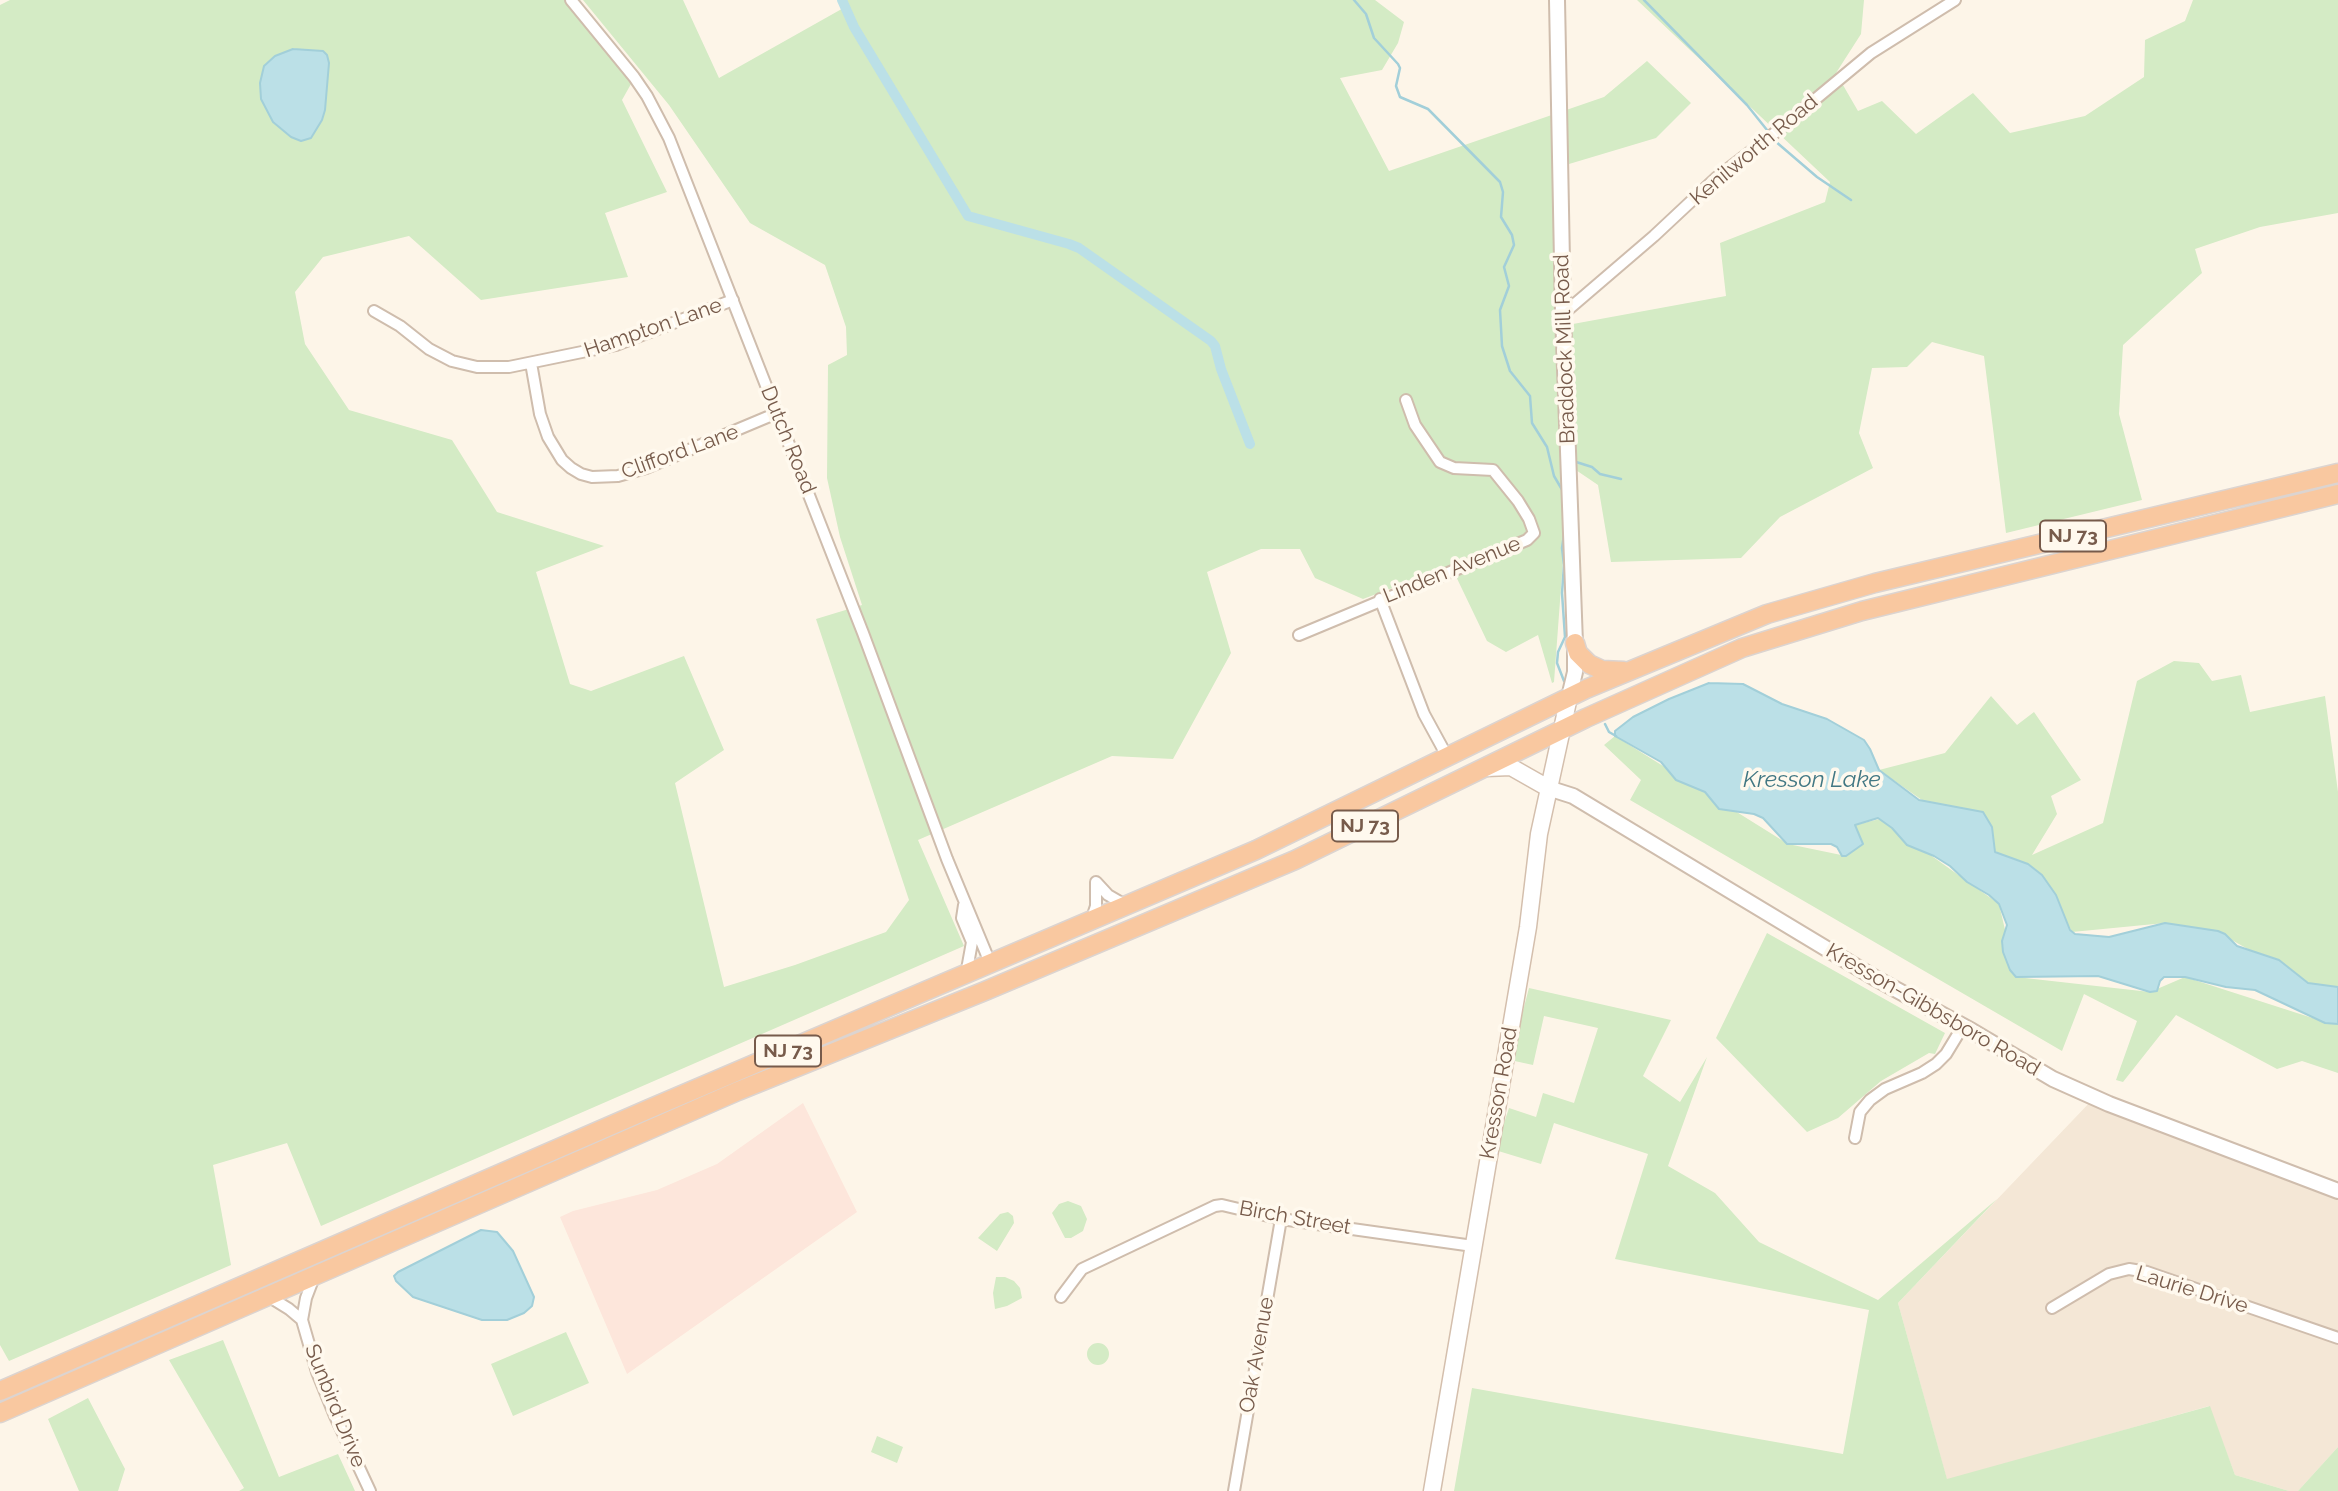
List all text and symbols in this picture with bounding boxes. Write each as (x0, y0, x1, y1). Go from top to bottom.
street label: Kenilworth Road (1685, 89, 1823, 211)
street label: Braddock Mill Road (1549, 254, 1581, 444)
street label: Hampton Lane (581, 293, 725, 363)
street label: Dutch Road (755, 383, 821, 497)
street label: Clifford Lane (618, 419, 742, 485)
road number: NJ 73 (2040, 520, 2106, 552)
street label: Linden Avenue (1380, 531, 1524, 609)
water label: Kresson Lake (1743, 766, 1881, 794)
road number: NJ 73 (1332, 810, 1398, 842)
street label: Kresson-Gibbsboro Road (1821, 938, 2045, 1082)
street label: Kresson Road (1475, 1025, 1523, 1161)
road number: NJ 73 (755, 1036, 821, 1066)
street label: Birch Street (1237, 1196, 1353, 1240)
street label: Laurie Drive (2133, 1261, 2251, 1319)
street label: Oak Avenue (1234, 1295, 1280, 1415)
street label: Sunbird Drive (299, 1341, 371, 1471)

